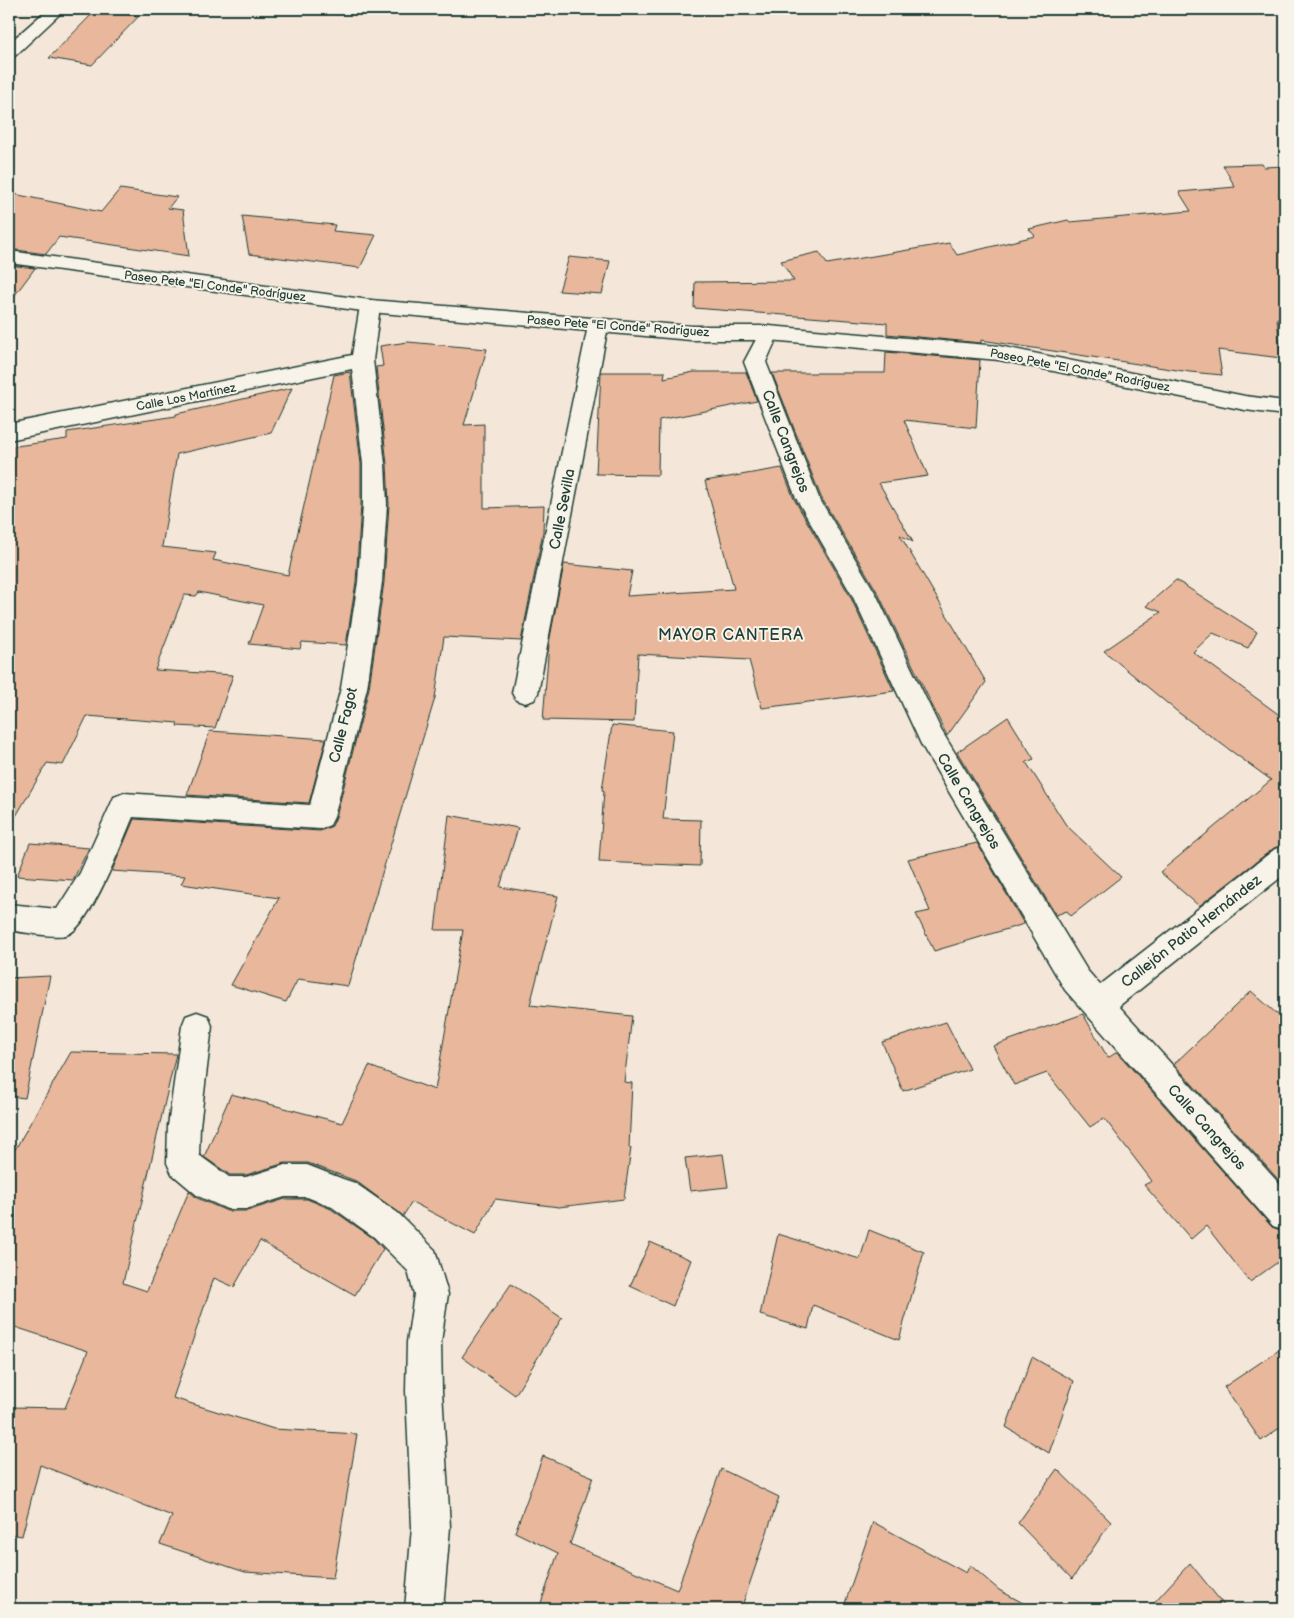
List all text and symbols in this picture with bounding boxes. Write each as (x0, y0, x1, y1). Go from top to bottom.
street label: Paseo Pete "El Conde" Rodríguez (123, 268, 307, 305)
street label: Paseo Pete "El Conde" Rodríguez (526, 313, 710, 340)
street label: Paseo Pete "El Conde" Rodríguez (989, 346, 1171, 395)
street label: Calle Los Martínez (135, 380, 237, 415)
street label: Calle Cangrejos (757, 387, 814, 496)
street label: Calle Sevilla (545, 467, 580, 551)
district label: MAYOR CANTERA (658, 626, 804, 645)
street label: Calle Fagot (325, 685, 362, 765)
street label: Calle Cangrejos (932, 750, 1005, 853)
street label: Callejón Patio Hernández (1117, 870, 1266, 992)
street label: Calle Cangrejos (1163, 1081, 1250, 1174)

